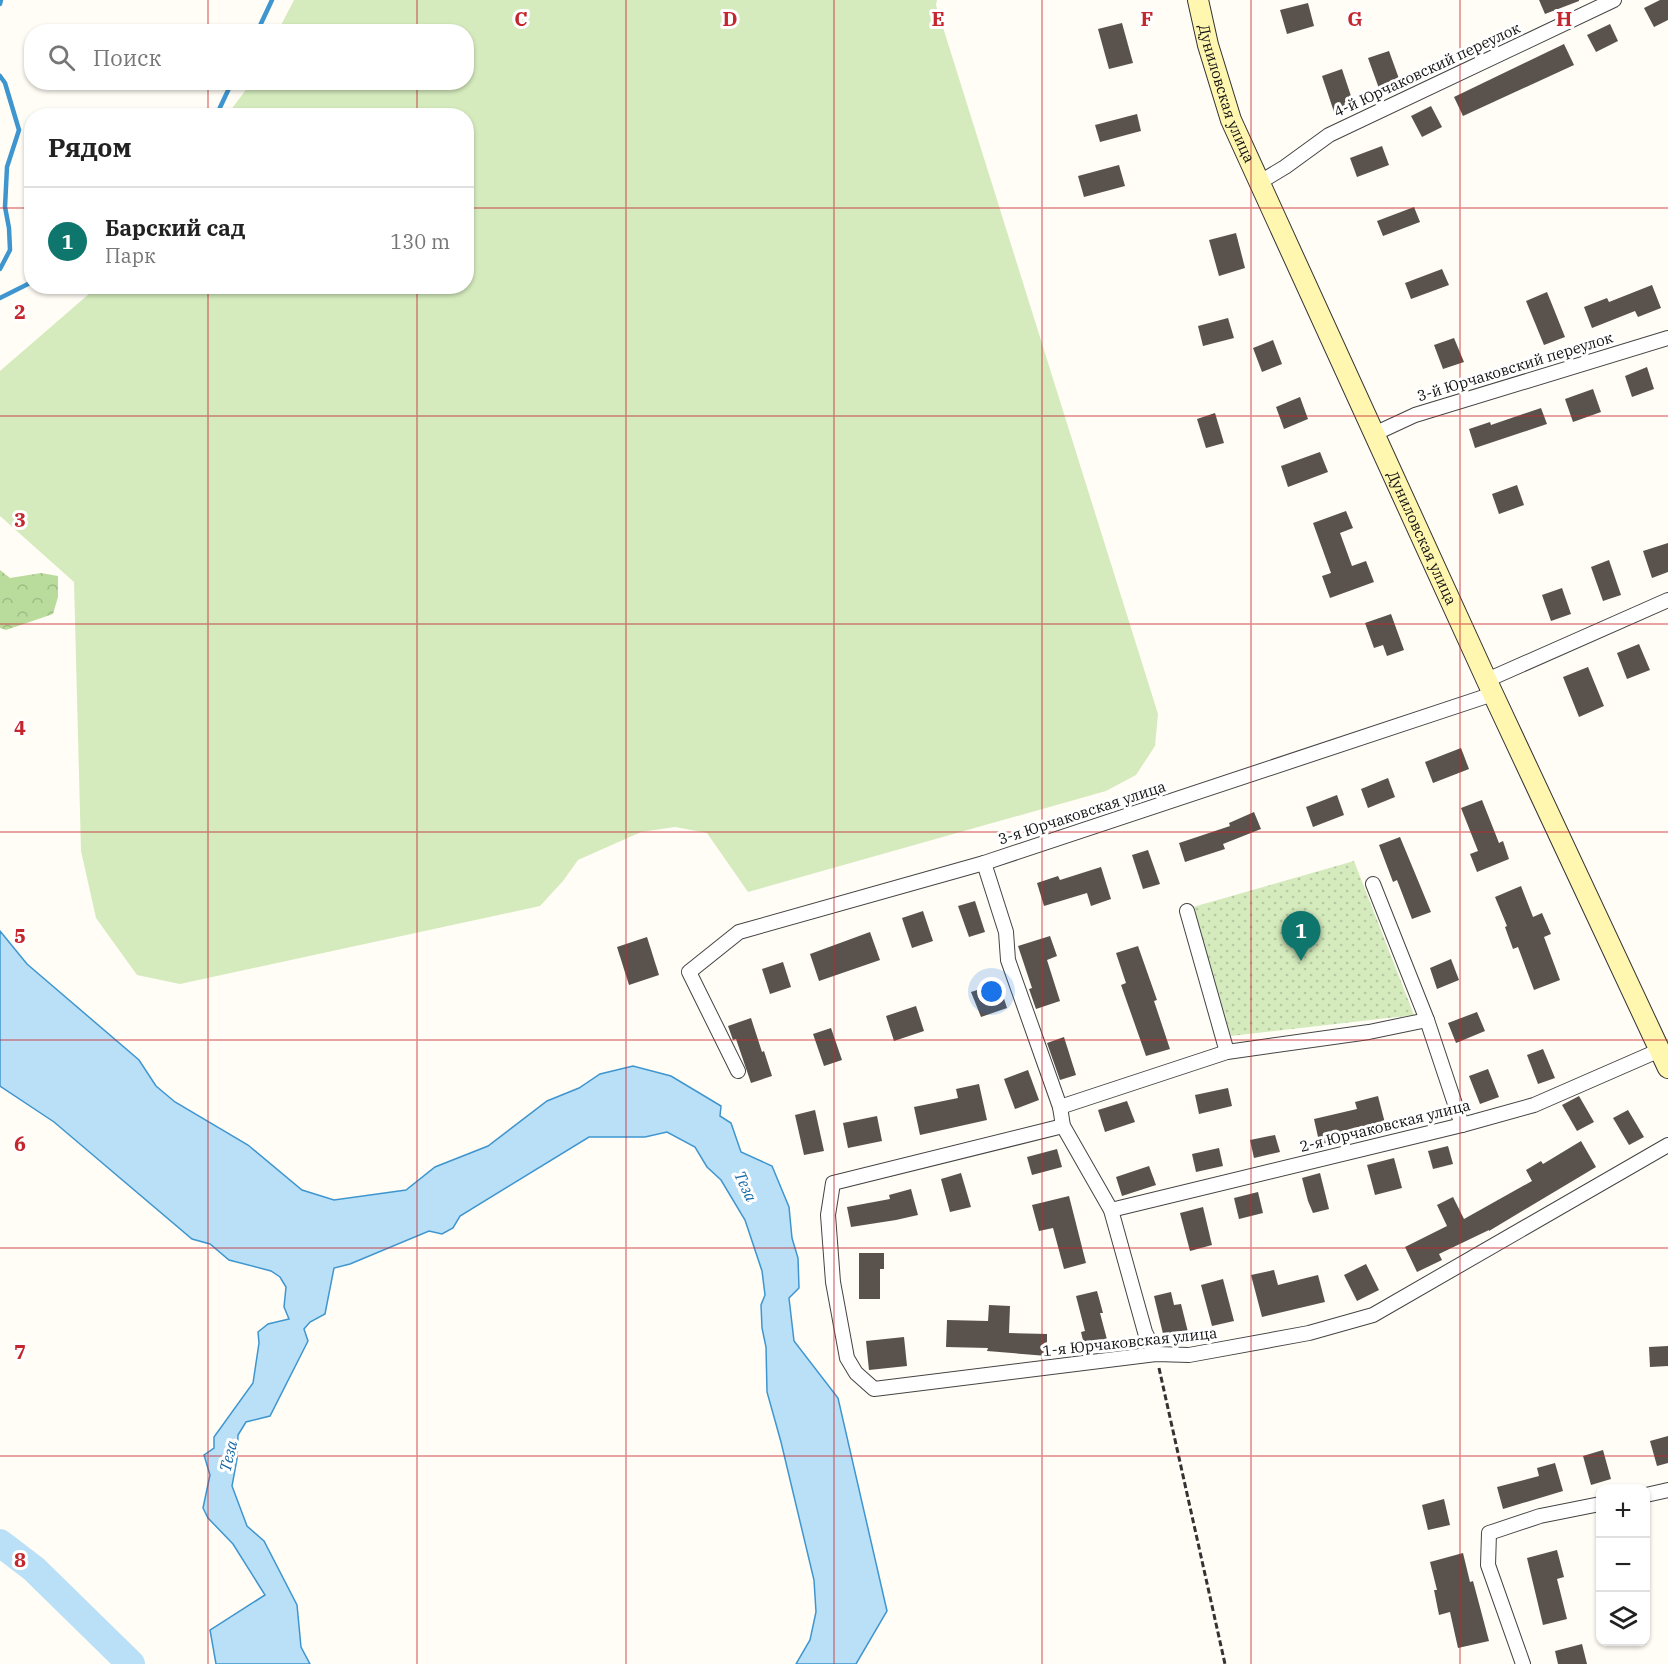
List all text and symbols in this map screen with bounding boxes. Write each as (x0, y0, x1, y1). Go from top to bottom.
text: C (514, 5, 528, 32)
text: D (722, 5, 738, 32)
text: E (931, 5, 945, 32)
text: F (1141, 5, 1153, 32)
text: G (1347, 5, 1363, 32)
text: H (1556, 5, 1572, 32)
street label: 4-й Юрчаковский переулок (1330, 18, 1523, 121)
street label: Дуниловская улица (1195, 23, 1259, 166)
search box (24, 24, 474, 90)
icon: search (45, 41, 78, 74)
text: Поиск (93, 43, 161, 72)
text: Рядом (48, 130, 132, 164)
text: Барский сад (105, 213, 245, 242)
text: 1 (62, 228, 74, 255)
text: 130 m (390, 228, 450, 255)
text: Парк (105, 242, 156, 269)
text: 2 (14, 298, 26, 325)
street label: 3-й Юрчаковский переулок (1415, 328, 1615, 405)
street label: Дуниловская улица (1383, 468, 1461, 608)
text: 3 (14, 506, 26, 533)
text: 4 (14, 714, 26, 741)
street label: 3-я Юрчаковская улица (996, 776, 1168, 849)
pin: 1 (1282, 912, 1320, 961)
text: 5 (14, 922, 26, 949)
your location (977, 977, 1006, 1006)
street label: 2-я Юрчаковская улица (1298, 1095, 1472, 1156)
text: 6 (14, 1130, 26, 1157)
water label: Теза (730, 1167, 762, 1205)
street label: 1-я Юрчаковская улица (1042, 1323, 1218, 1360)
text: 7 (14, 1338, 26, 1365)
water label: Теза (215, 1438, 241, 1474)
map controls (1596, 1484, 1650, 1646)
button: + (1596, 1484, 1650, 1538)
button: − (1596, 1538, 1650, 1592)
text: 8 (14, 1546, 26, 1573)
button: layers (1596, 1592, 1650, 1646)

